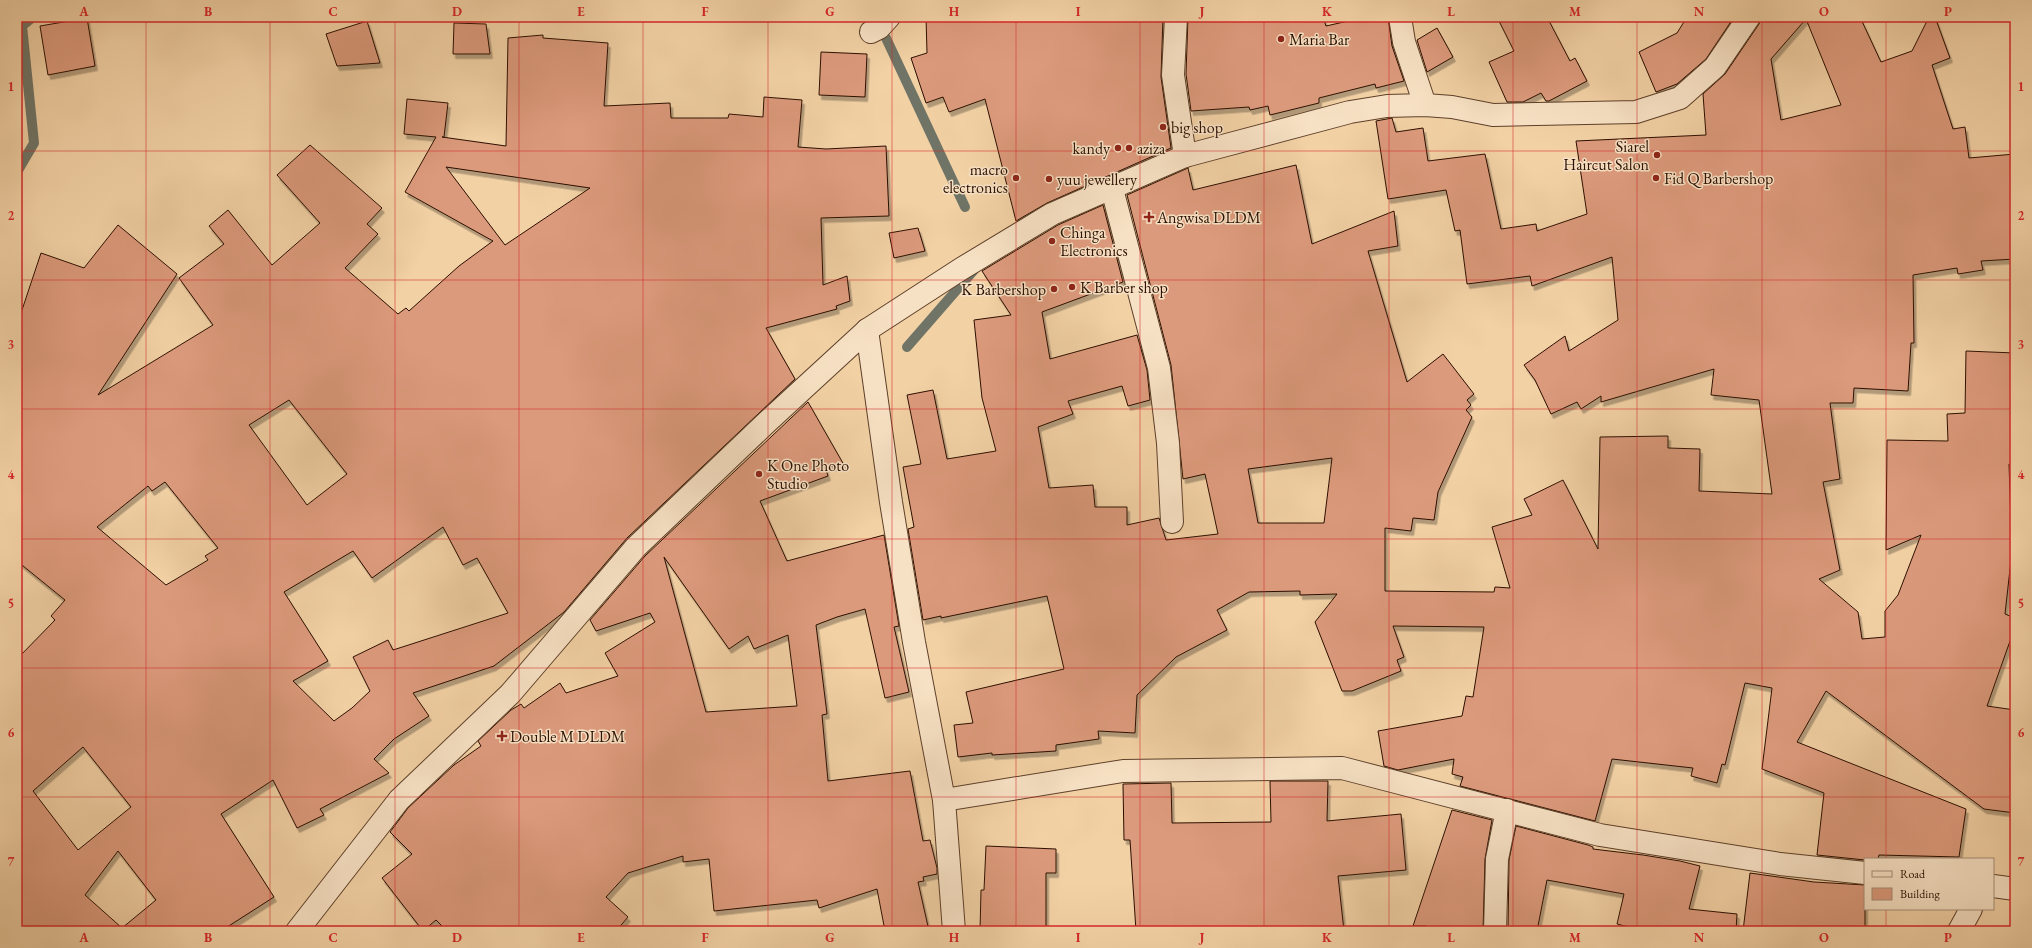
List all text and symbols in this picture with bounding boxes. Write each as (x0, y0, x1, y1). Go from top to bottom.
text: A (78, 3, 89, 20)
text: B (204, 3, 212, 20)
text: C (328, 3, 338, 20)
text: D (452, 3, 462, 20)
text: E (577, 3, 585, 20)
text: F (701, 3, 709, 20)
text: G (825, 3, 835, 20)
text: H (949, 3, 960, 20)
text: I (1076, 3, 1081, 20)
text: J (1198, 3, 1205, 20)
text: K (1322, 3, 1333, 20)
text: L (1447, 3, 1455, 20)
text: M (1569, 3, 1581, 20)
text: N (1694, 3, 1705, 20)
text: O (1819, 3, 1829, 20)
text: P (1944, 3, 1952, 20)
place label: Maria Bar (1289, 29, 1350, 50)
marker: Maria Bar (1276, 34, 1286, 44)
text: 1 (8, 78, 15, 95)
text: 1 (2018, 78, 2025, 95)
place label: big shop (1171, 117, 1223, 138)
marker: big shop (1158, 122, 1168, 132)
place label: Siarel Haircut Salon (1563, 136, 1650, 175)
place label: kandy (1073, 138, 1111, 159)
place label: aziza (1137, 138, 1166, 159)
marker: kandy (1113, 143, 1123, 153)
marker: aziza (1124, 143, 1134, 153)
marker: Siarel Haircut Salon (1652, 150, 1662, 160)
place label: macro electronics (943, 159, 1008, 198)
place label: Fid Q Barbershop (1664, 168, 1773, 189)
place label: yuu jewellery (1057, 169, 1138, 190)
marker: macro electronics (1011, 173, 1021, 183)
marker: Fid Q Barbershop (1651, 173, 1661, 183)
marker: yuu jewellery (1044, 174, 1054, 184)
text: 2 (8, 207, 15, 224)
place label: Angwisa DLDM (1156, 207, 1261, 228)
text: 2 (2018, 207, 2025, 224)
marker: Angwisa DLDM (1144, 212, 1154, 222)
place label: Chinga Electronics (1060, 222, 1128, 261)
marker: Chinga Electronics (1047, 236, 1057, 246)
place label: K Barber shop (1080, 277, 1168, 298)
place label: K Barbershop (961, 279, 1046, 300)
marker: K Barber shop (1067, 282, 1077, 292)
marker: K Barbershop (1049, 284, 1059, 294)
text: 3 (8, 336, 15, 353)
text: 3 (2018, 336, 2025, 353)
place label: K One Photo Studio (767, 455, 849, 494)
text: 4 (8, 466, 15, 483)
text: 4 (2018, 466, 2025, 483)
marker: K One Photo Studio (754, 469, 764, 479)
text: 5 (8, 595, 14, 612)
text: 5 (2018, 595, 2024, 612)
text: 6 (8, 724, 15, 741)
text: 6 (2018, 724, 2025, 741)
place label: Double M DLDM (510, 726, 625, 747)
marker: Double M DLDM (497, 731, 507, 741)
text: 7 (8, 853, 15, 870)
text: 7 (2018, 853, 2025, 870)
legend (1864, 858, 1994, 910)
text: Road (1900, 866, 1926, 882)
text: Building (1900, 886, 1941, 902)
text: A (78, 929, 89, 946)
text: B (204, 929, 212, 946)
text: C (328, 929, 338, 946)
text: D (452, 929, 462, 946)
text: E (577, 929, 585, 946)
text: F (701, 929, 709, 946)
text: G (825, 929, 835, 946)
text: H (949, 929, 960, 946)
text: I (1076, 929, 1081, 946)
text: J (1198, 929, 1205, 946)
text: K (1322, 929, 1333, 946)
text: L (1447, 929, 1455, 946)
text: M (1569, 929, 1581, 946)
text: N (1694, 929, 1705, 946)
text: O (1819, 929, 1829, 946)
text: P (1944, 929, 1952, 946)

